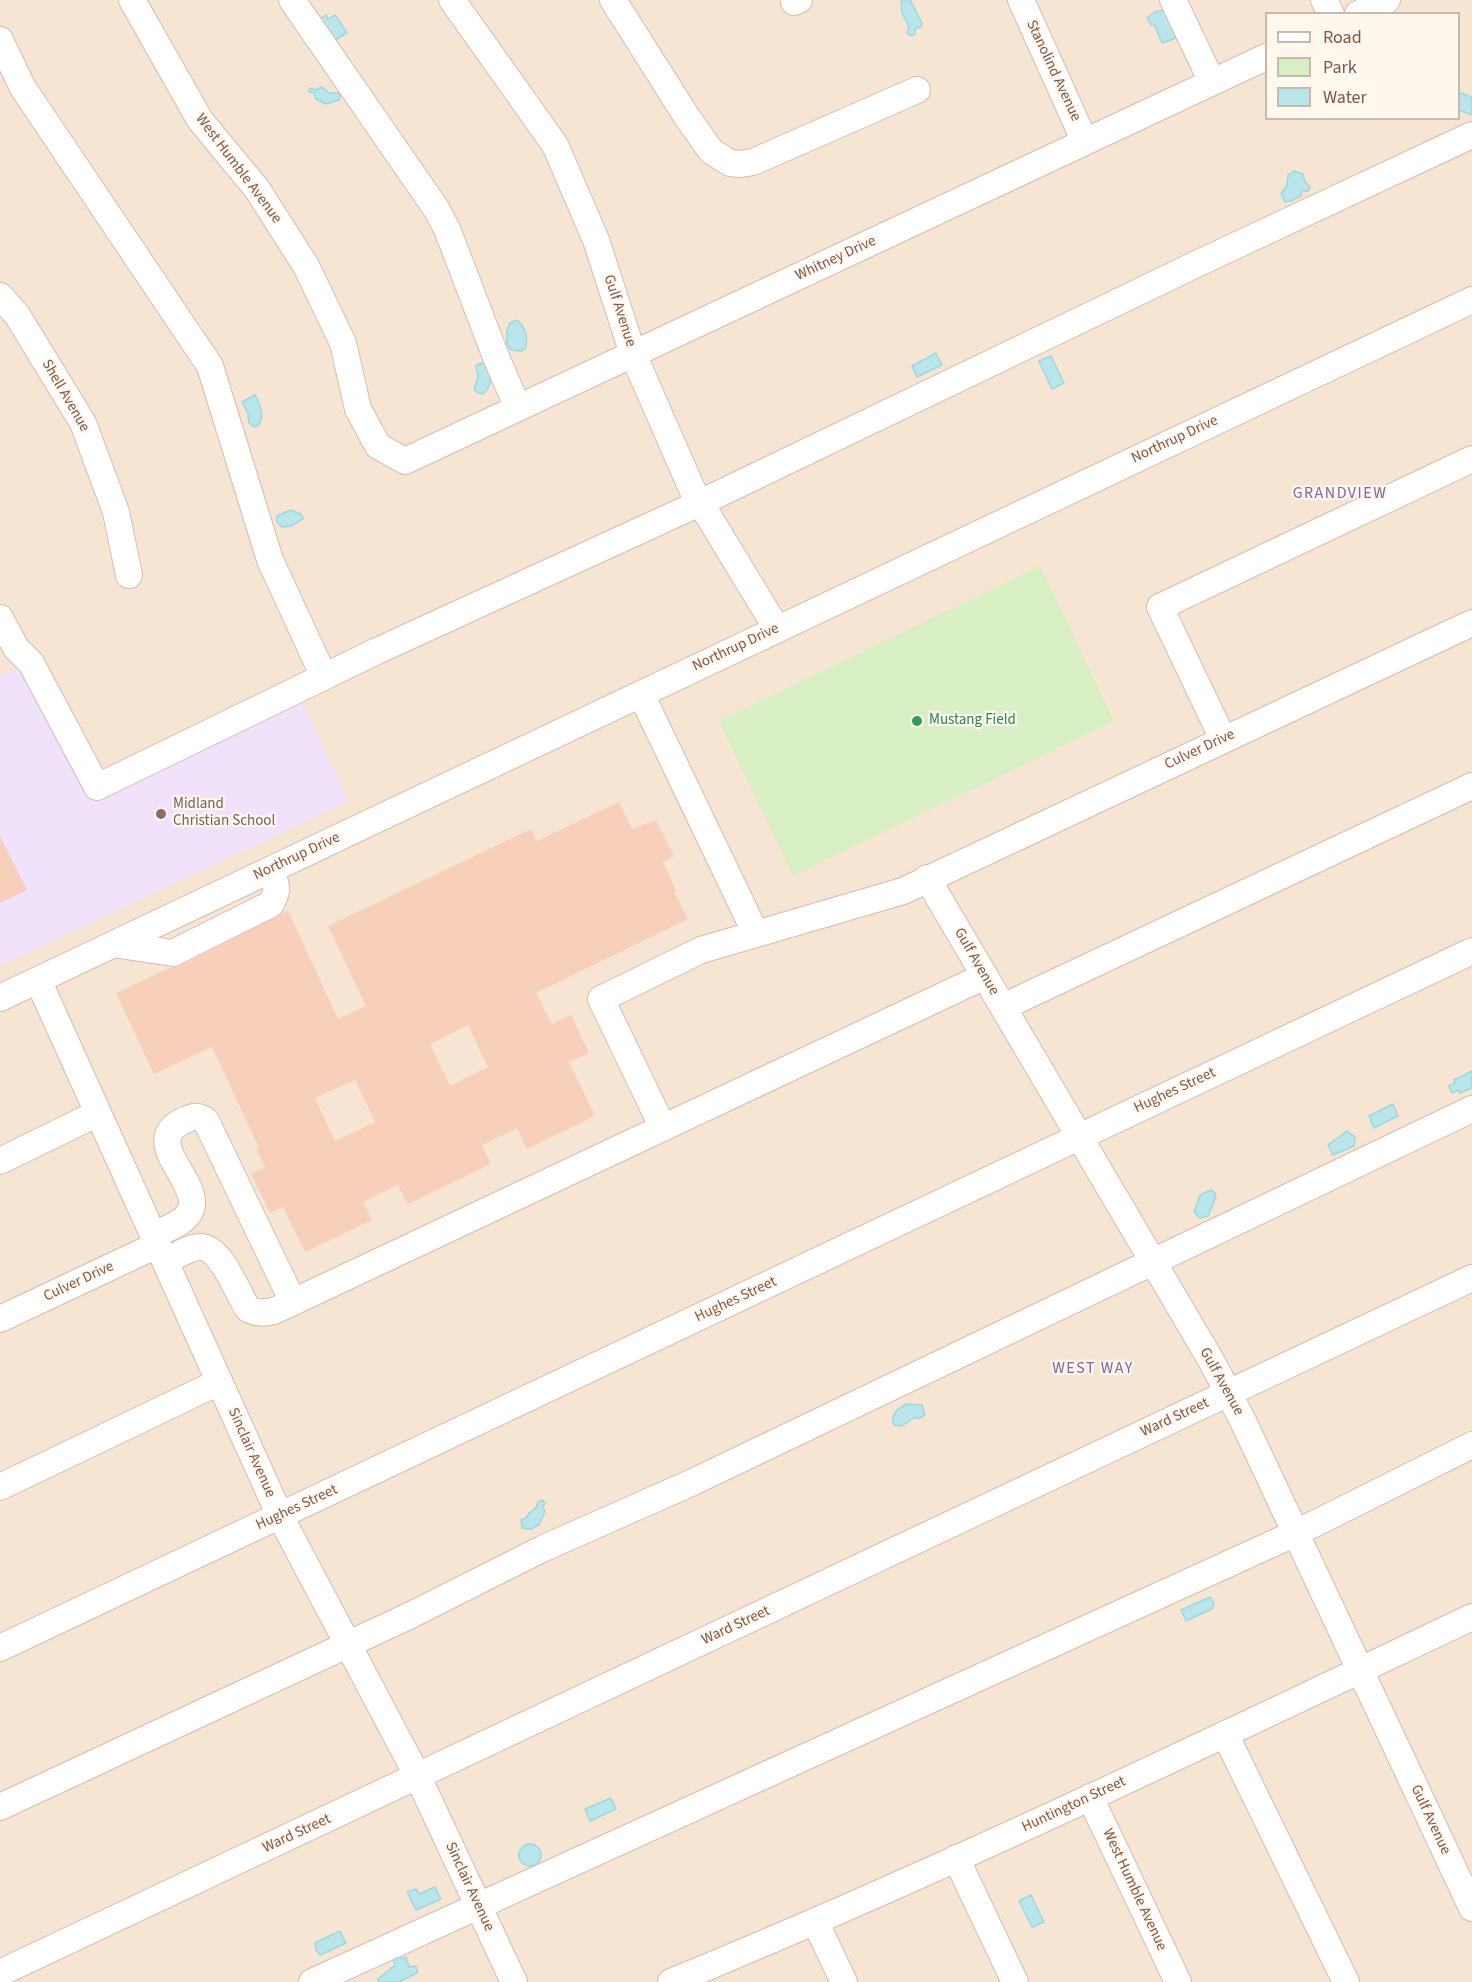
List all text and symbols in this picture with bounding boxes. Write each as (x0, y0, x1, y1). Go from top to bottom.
legend (1265, 12, 1460, 120)
street label: Stanolind Avenue (1022, 18, 1084, 124)
text: Road (1323, 25, 1362, 50)
text: Park (1323, 55, 1357, 80)
text: Water (1323, 85, 1367, 110)
street label: West Humble Avenue (191, 111, 285, 227)
street label: Whitney Drive (793, 232, 879, 286)
street label: Gulf Avenue (599, 273, 639, 349)
street label: Shell Avenue (37, 357, 93, 435)
street label: Northrup Drive (1129, 412, 1221, 468)
district label: GRANDVIEW (1293, 484, 1387, 504)
street label: Northrup Drive (690, 620, 782, 676)
place label: Mustang Field (929, 712, 1016, 730)
marker: Mustang Field (910, 714, 924, 728)
street label: Culver Drive (1162, 726, 1238, 774)
place label: Midland Christian School (173, 796, 275, 831)
marker: Midland Christian School (154, 807, 168, 821)
street label: Northrup Drive (251, 829, 343, 885)
street label: Gulf Avenue (949, 925, 1003, 999)
street label: Hughes Street (1131, 1064, 1219, 1118)
street label: Culver Drive (41, 1258, 117, 1306)
street label: Hughes Street (692, 1273, 780, 1327)
street label: Gulf Avenue (1195, 1345, 1247, 1419)
district label: WEST WAY (1052, 1359, 1134, 1379)
street label: Ward Street (1138, 1394, 1212, 1442)
street label: Sinclair Avenue (223, 1405, 279, 1501)
street label: Hughes Street (253, 1481, 341, 1535)
street label: Ward Street (699, 1602, 773, 1650)
street label: Huntington Street (1019, 1773, 1129, 1837)
street label: Gulf Avenue (1406, 1782, 1454, 1858)
street label: Ward Street (260, 1810, 334, 1858)
street label: West Humble Avenue (1098, 1826, 1170, 1954)
street label: Sinclair Avenue (441, 1840, 497, 1934)

